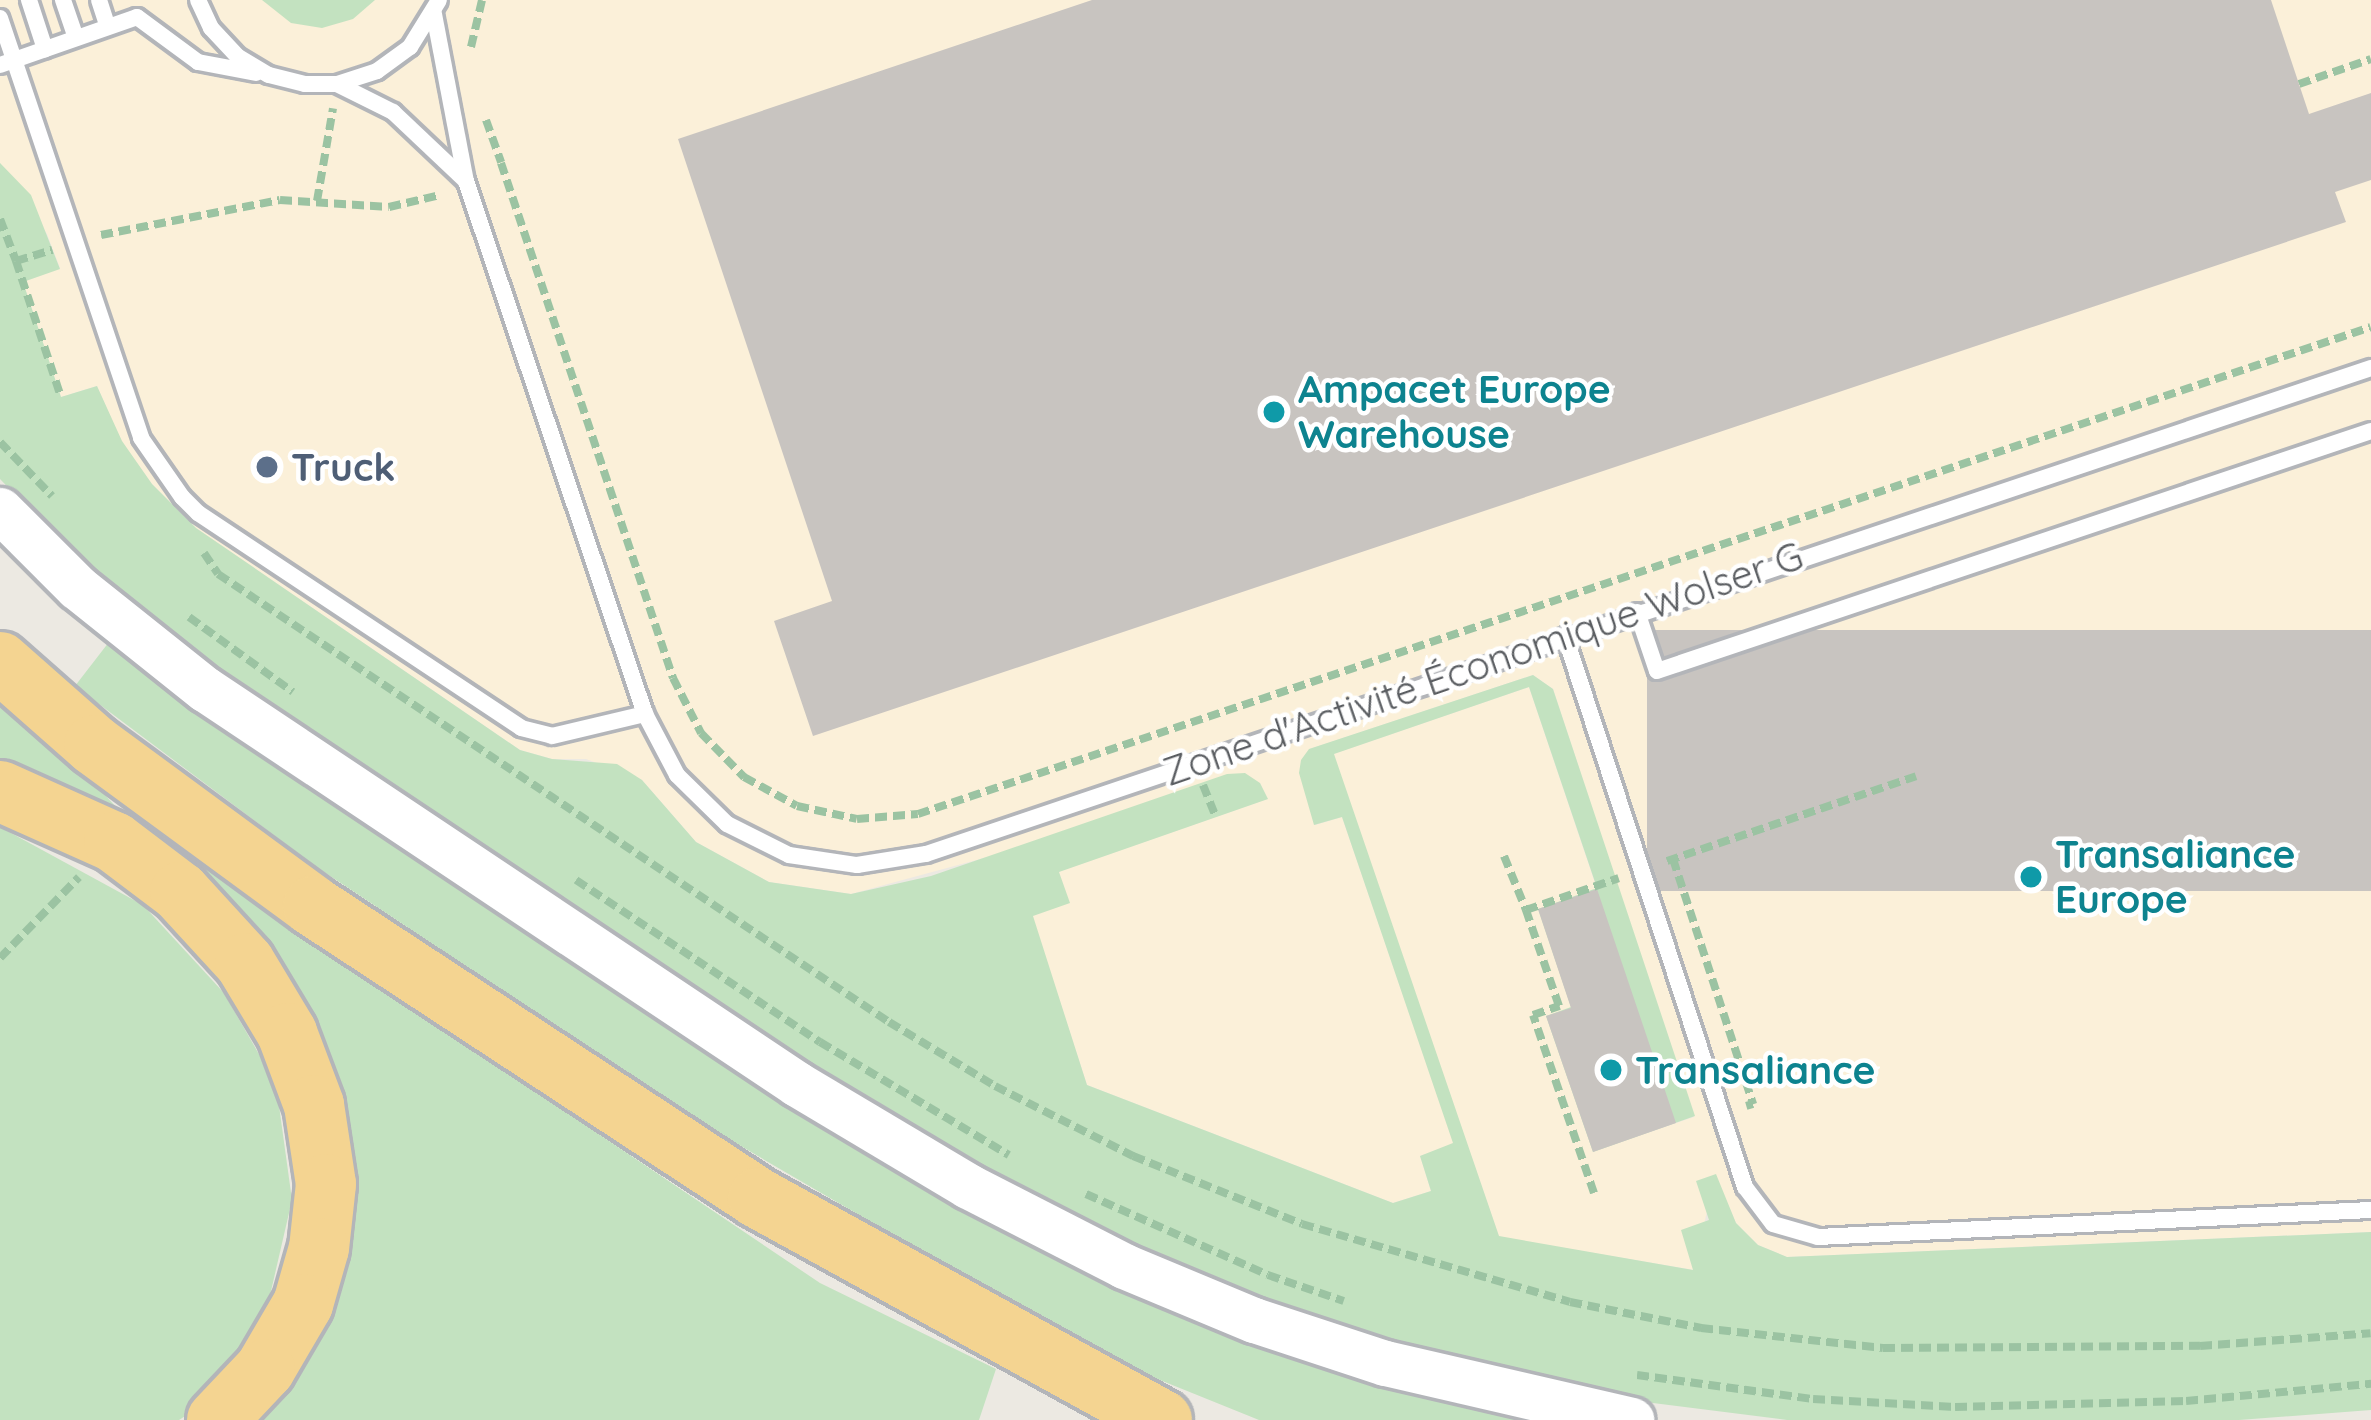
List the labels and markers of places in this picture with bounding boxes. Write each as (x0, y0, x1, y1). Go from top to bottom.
place label: Ampacet Europe Warehouse (1298, 367, 1611, 458)
marker: Ampacet Europe Warehouse (1261, 399, 1287, 425)
place label: Truck (291, 444, 395, 490)
marker: Truck (254, 454, 280, 480)
place label: Transaliance Europe (2055, 832, 2296, 923)
marker: Transaliance Europe (2018, 864, 2044, 890)
place label: Transaliance (1635, 1047, 1876, 1093)
marker: Transaliance (1598, 1057, 1624, 1083)

